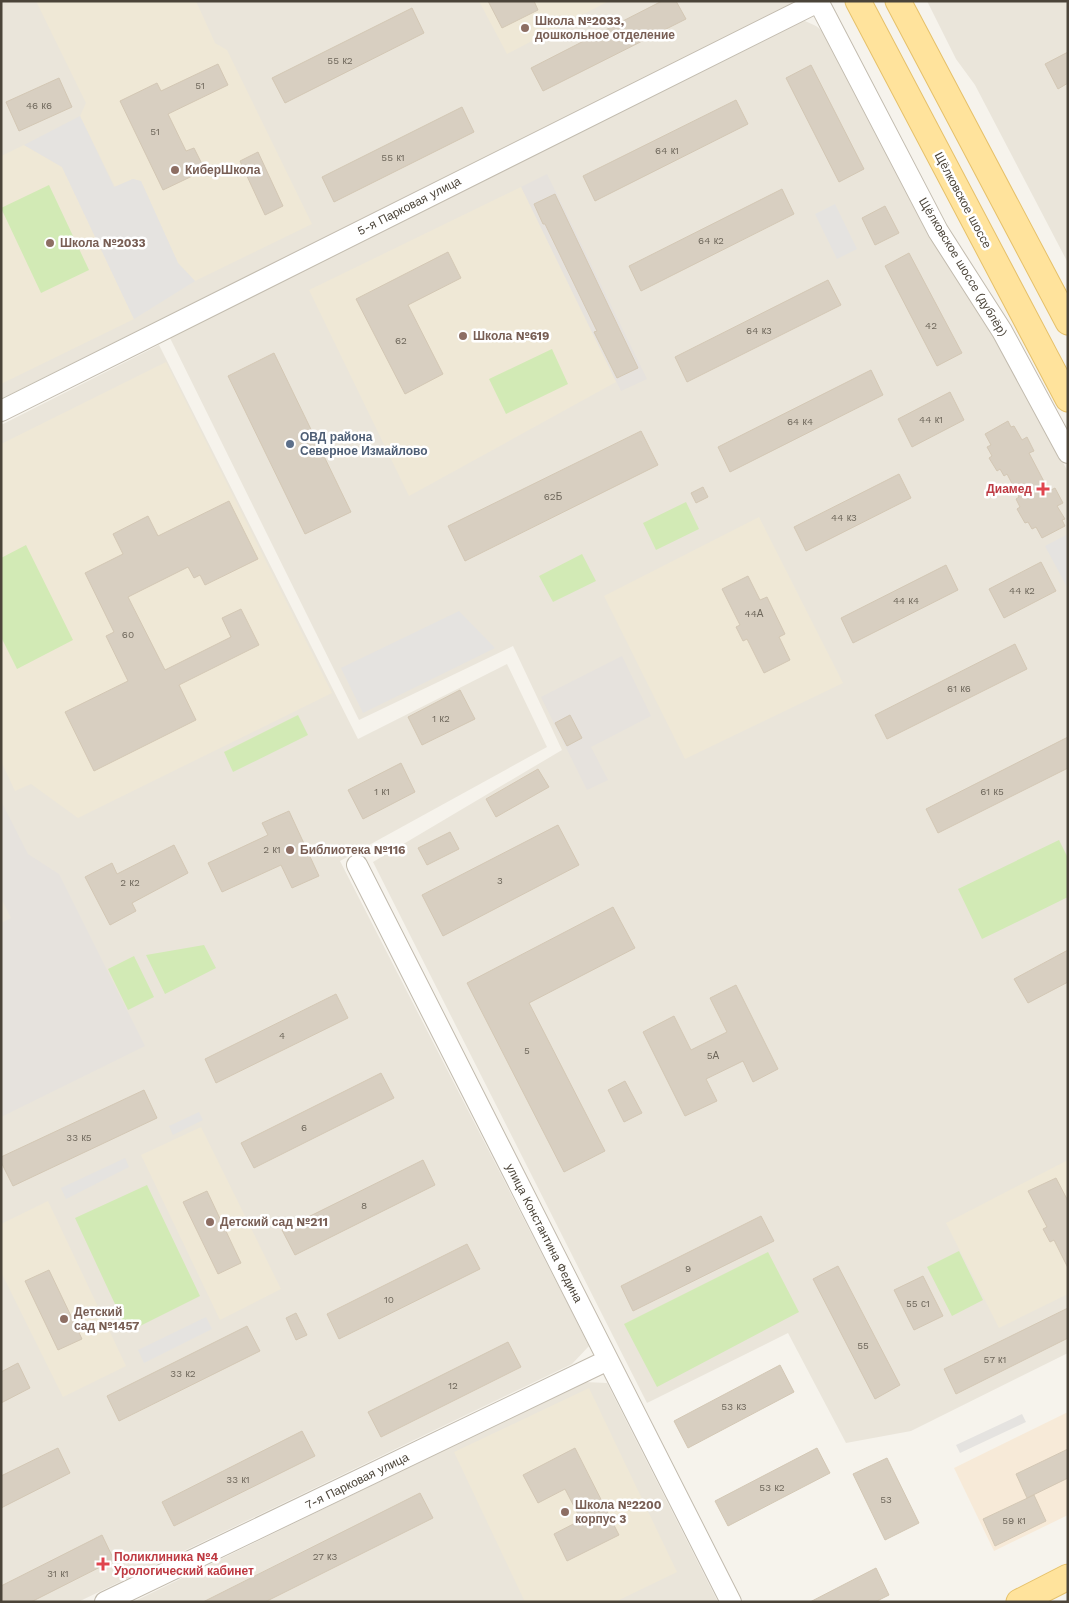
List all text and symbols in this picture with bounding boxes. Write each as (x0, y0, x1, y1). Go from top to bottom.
place label: Школа №2033, дошкольное отделение (535, 14, 675, 42)
marker: Школа №2033, дошкольное отделение (519, 22, 531, 34)
house number: 55 к2 (327, 55, 353, 66)
house number: 51 (195, 80, 205, 91)
house number: 46 к6 (26, 100, 52, 111)
house number: 51 (150, 126, 160, 137)
house number: 64 к1 (655, 145, 679, 156)
street label: Щёлковское шоссе (932, 149, 994, 251)
house number: 55 к1 (381, 152, 405, 163)
place label: КиберШкола (185, 163, 261, 177)
marker: КиберШкола (169, 164, 181, 176)
street label: 5-я Парковая улица (355, 174, 463, 238)
street label: Щёлковское шоссе (дублёр) (916, 195, 1010, 339)
house number: 64 к2 (698, 235, 724, 246)
place label: Школа №2033 (60, 236, 146, 250)
marker: Школа №2033 (44, 237, 56, 249)
house number: 42 (925, 320, 937, 331)
house number: 64 к3 (746, 325, 772, 336)
place label: Школа №619 (473, 329, 549, 343)
marker: Школа №619 (457, 330, 469, 342)
house number: 62 (395, 335, 407, 346)
house number: 44 к1 (919, 414, 943, 425)
house number: 64 к4 (787, 416, 813, 427)
place label: ОВД района Северное Измайлово (300, 430, 428, 458)
marker: ОВД района Северное Измайлово (284, 438, 296, 450)
place label: Диамед (986, 482, 1032, 496)
marker: Диамед (1036, 482, 1050, 496)
house number: 62Б (544, 491, 563, 502)
house number: 44 к3 (831, 512, 857, 523)
house number: 44 к2 (1009, 585, 1035, 596)
house number: 44 к4 (893, 595, 919, 606)
house number: 44А (745, 608, 764, 619)
house number: 60 (122, 629, 134, 640)
house number: 61 к6 (947, 683, 971, 694)
house number: 1 к2 (432, 713, 450, 724)
house number: 1 к1 (374, 786, 390, 797)
house number: 61 к5 (980, 786, 1004, 797)
place label: Библиотека №116 (300, 843, 406, 857)
house number: 2 к1 (263, 844, 281, 855)
marker: Библиотека №116 (284, 844, 296, 856)
house number: 3 (497, 875, 503, 886)
house number: 2 к2 (120, 877, 140, 888)
house number: 4 (279, 1030, 285, 1041)
house number: 5 (524, 1045, 530, 1056)
house number: 5А (707, 1050, 720, 1061)
house number: 6 (301, 1122, 307, 1133)
house number: 33 к5 (66, 1132, 92, 1143)
street label: улица Константина Федина (503, 1161, 585, 1305)
house number: 8 (361, 1200, 367, 1211)
place label: Детский сад №211 (220, 1215, 328, 1229)
marker: Детский сад №211 (204, 1216, 216, 1228)
house number: 9 (685, 1263, 691, 1274)
house number: 10 (384, 1294, 394, 1305)
house number: 55 с1 (906, 1298, 930, 1309)
place label: Детский сад №1457 (74, 1305, 139, 1333)
marker: Детский сад №1457 (58, 1313, 70, 1325)
house number: 55 (857, 1340, 869, 1351)
house number: 57 к1 (984, 1354, 1006, 1365)
house number: 33 к2 (170, 1368, 196, 1379)
house number: 12 (448, 1380, 458, 1391)
house number: 53 к3 (721, 1401, 747, 1412)
street label: 7-я Парковая улица (303, 1450, 411, 1512)
house number: 33 к1 (226, 1474, 250, 1485)
house number: 53 к2 (759, 1482, 785, 1493)
house number: 53 (880, 1494, 892, 1505)
place label: Школа №2200 корпус 3 (575, 1498, 662, 1526)
marker: Школа №2200 корпус 3 (559, 1506, 571, 1518)
house number: 59 к1 (1002, 1515, 1026, 1526)
place label: Поликлиника №4 Урологический кабинет (114, 1550, 254, 1578)
house number: 27 к3 (313, 1551, 337, 1562)
marker: Поликлиника №4 Урологический кабинет (96, 1557, 110, 1571)
house number: 31 к1 (47, 1568, 69, 1579)

